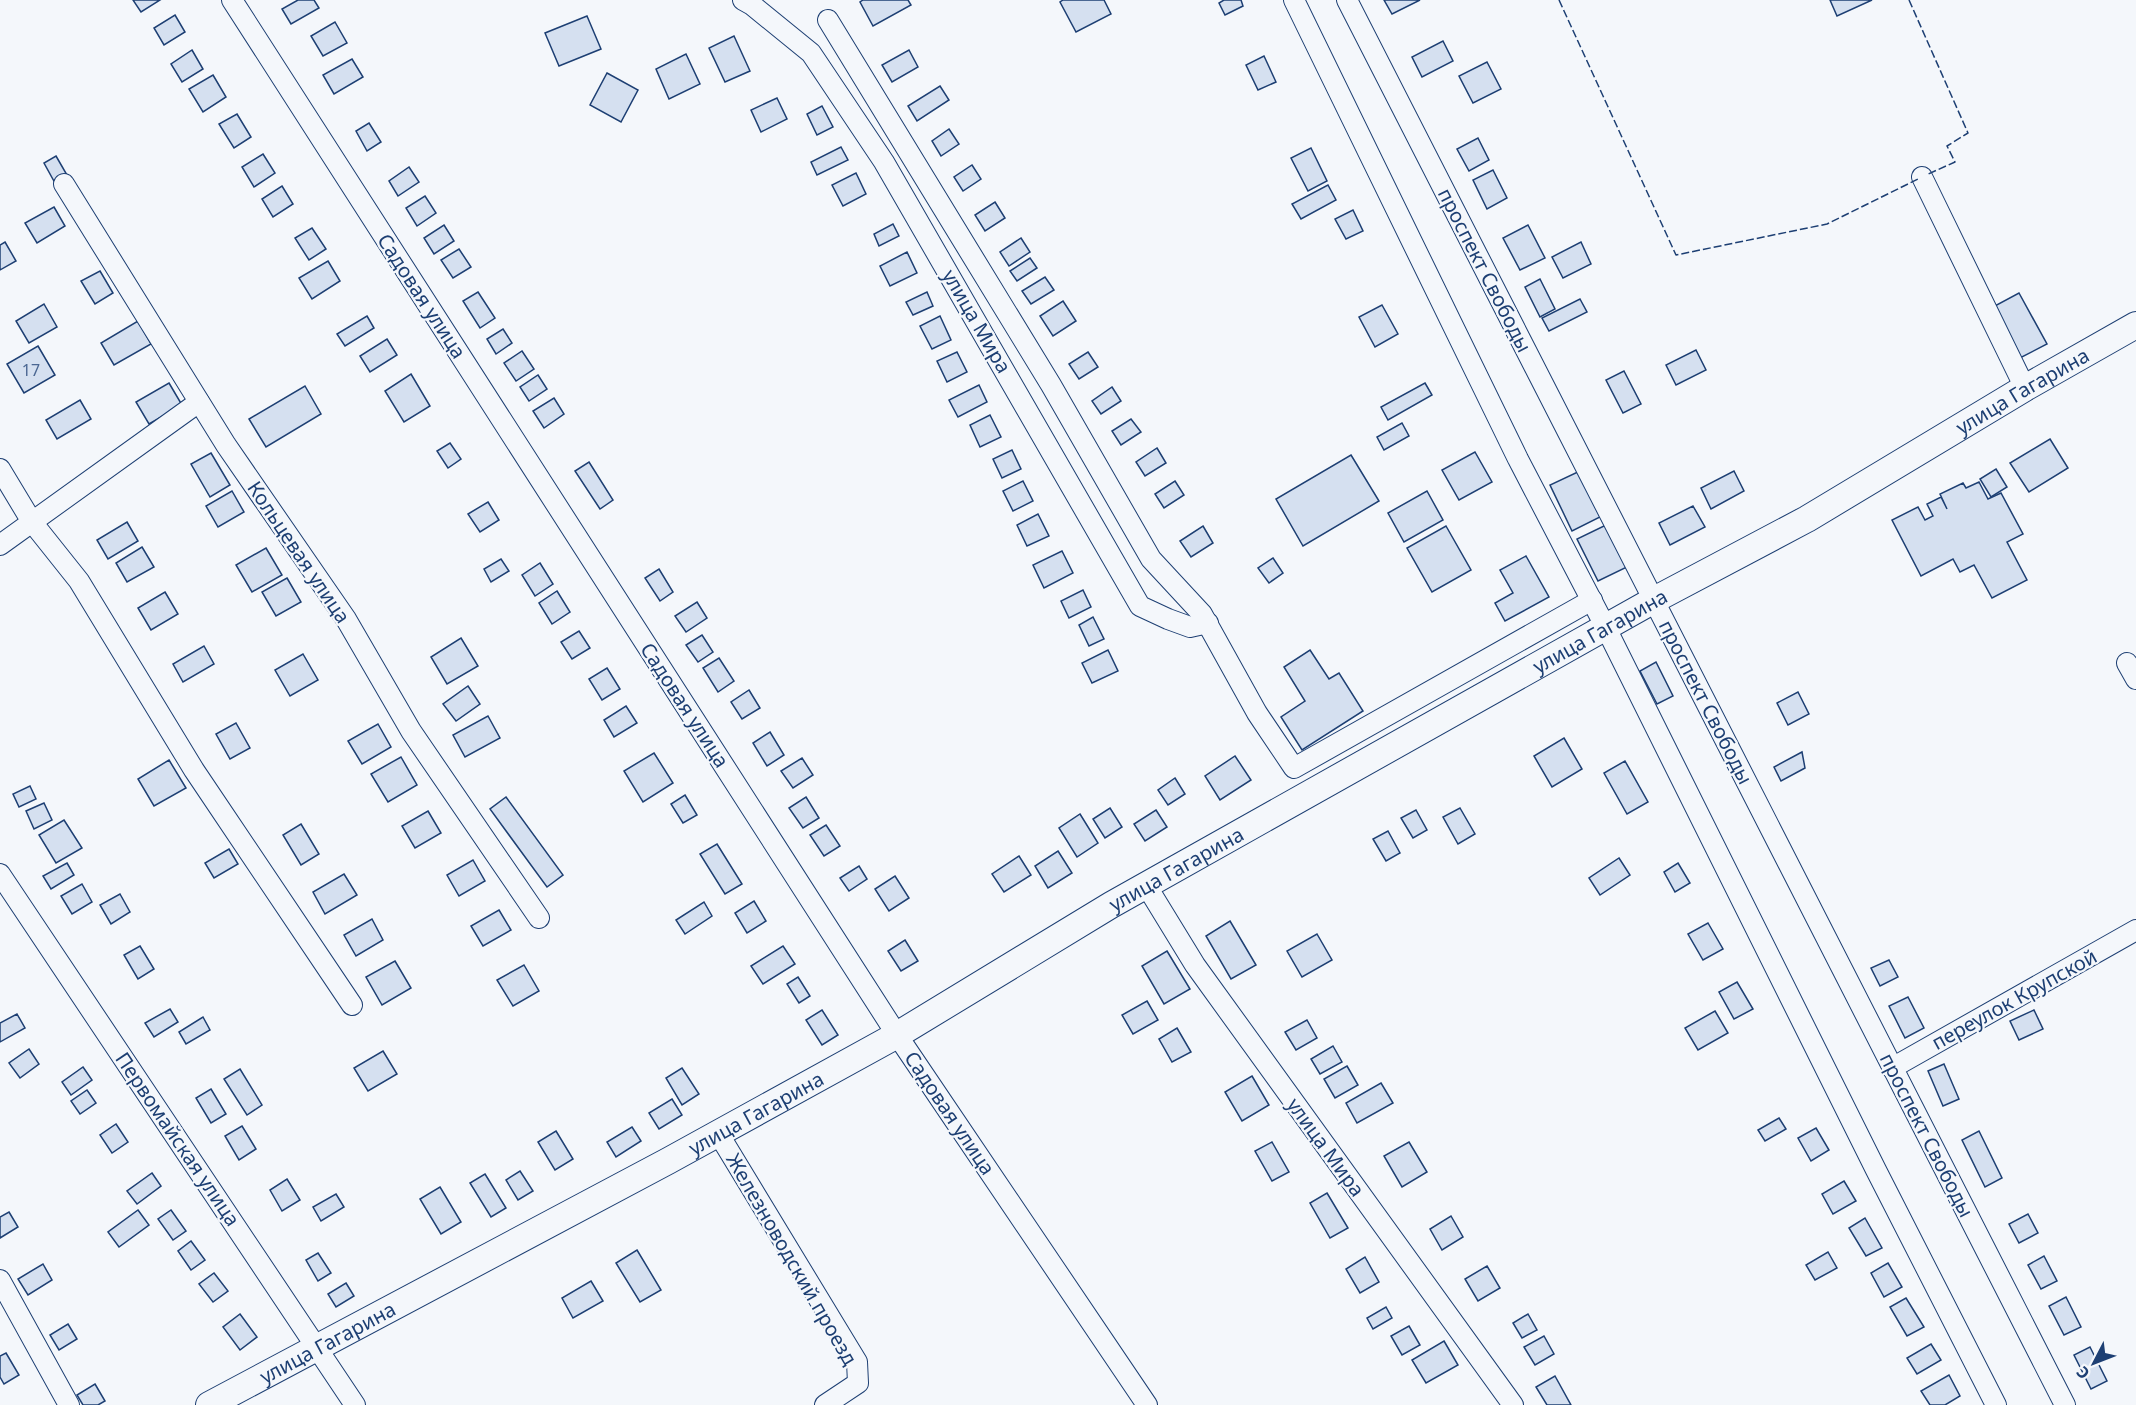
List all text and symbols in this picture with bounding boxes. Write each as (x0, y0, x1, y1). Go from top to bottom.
street label: проспект Свободы (1432, 183, 1538, 357)
street label: Садовая улица (372, 228, 472, 364)
street label: улица Мира (936, 264, 1018, 378)
street label: улица Гагарина (1950, 341, 2094, 440)
house number: 17 (22, 359, 40, 381)
street label: Кольцевая улица (241, 476, 357, 628)
street label: улица Гагарина (1527, 582, 1672, 679)
street label: проспект Свободы (1653, 615, 1759, 789)
street label: Садовая улица (635, 637, 735, 773)
street label: улица Гагарина (1104, 820, 1248, 917)
street label: переулок Крупской (1927, 942, 2101, 1056)
street label: Садовая улица (899, 1046, 1001, 1180)
street label: Первомайская улица (110, 1047, 246, 1231)
street label: проспект Свободы (1874, 1048, 1980, 1222)
street label: улица Гагарина (683, 1065, 828, 1161)
street label: улица Мира (1281, 1092, 1371, 1202)
street label: Железноводский проезд (720, 1148, 864, 1370)
street label: улица Гагарина (255, 1295, 400, 1389)
north arrow (2064, 1333, 2124, 1393)
text: С (2071, 1362, 2094, 1384)

